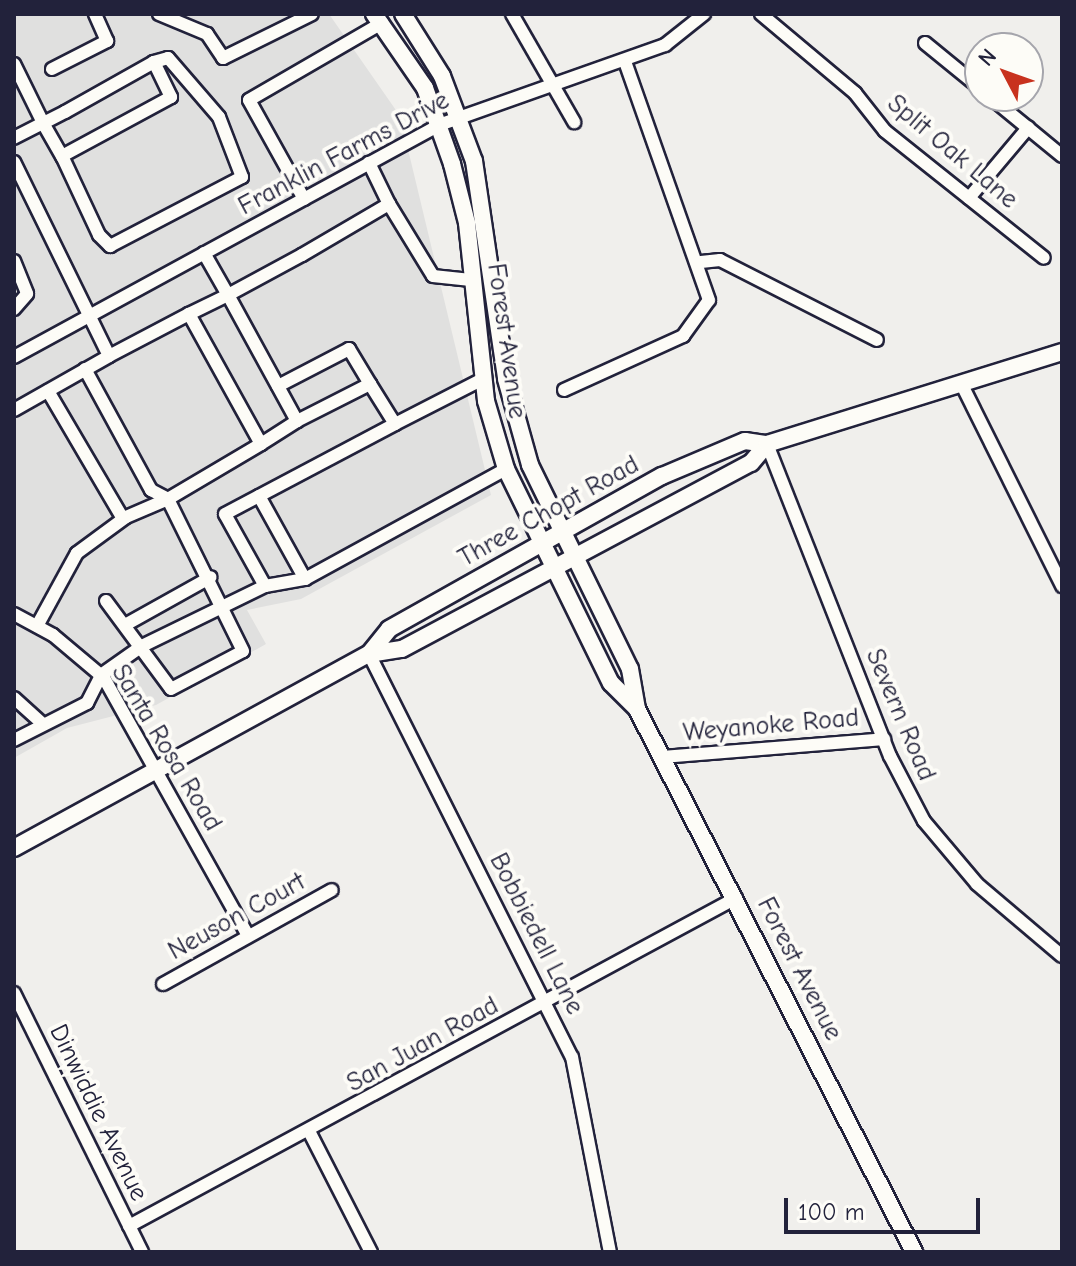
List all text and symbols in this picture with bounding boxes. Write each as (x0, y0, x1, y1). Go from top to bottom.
north arrow (964, 32, 1044, 112)
text: N (973, 44, 1002, 72)
street label: Franklin Farms Drive (233, 85, 455, 223)
street label: Split Oak Lane (880, 88, 1024, 216)
street label: Forest Avenue (480, 261, 532, 421)
street label: Three Chopt Road (453, 449, 645, 575)
street label: Severn Road (858, 644, 942, 786)
street label: Santa Rosa Road (104, 659, 228, 837)
street label: Weyanoke Road (682, 703, 860, 749)
street label: Bobbiedell Lane (482, 848, 590, 1020)
street label: Neuson Court (163, 867, 311, 967)
street label: Forest Avenue (750, 892, 848, 1046)
street label: San Juan Road (342, 990, 504, 1100)
street label: Dinwiddie Avenue (42, 1020, 154, 1206)
scale bar (788, 1182, 984, 1232)
text: 100 m (798, 1198, 865, 1226)

